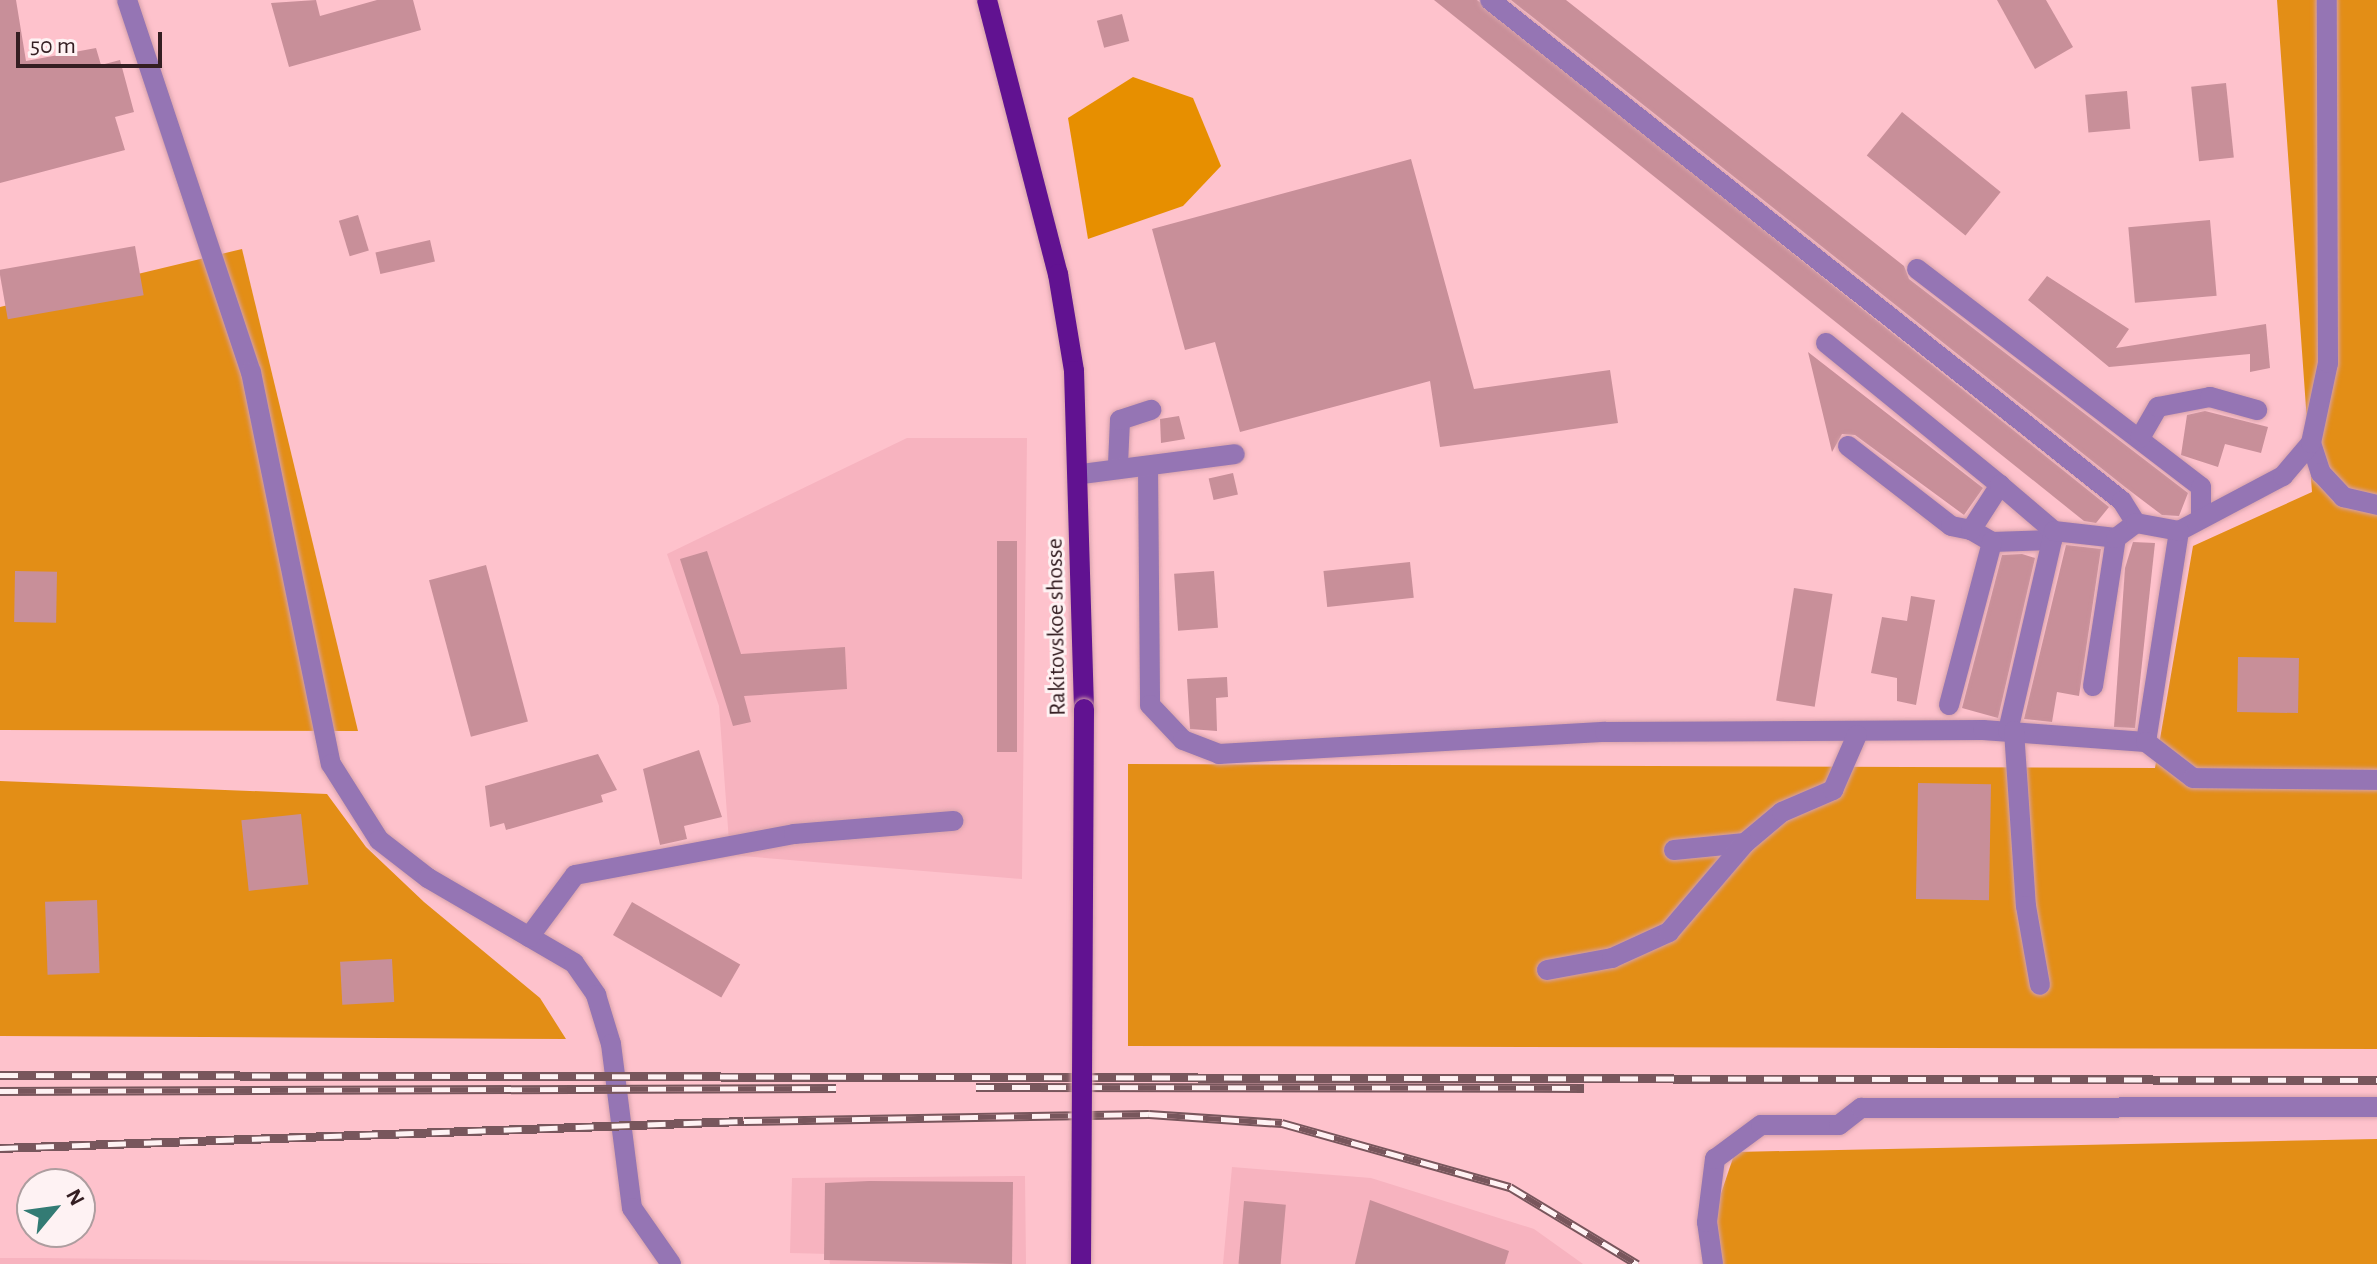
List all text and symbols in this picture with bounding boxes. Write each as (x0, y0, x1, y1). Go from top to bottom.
scale bar (20, 16, 166, 66)
text: 50 m (30, 34, 76, 58)
street label: Rakitovskoe shosse (1041, 538, 1073, 716)
north arrow (16, 1168, 96, 1248)
text: N (62, 1185, 89, 1209)

